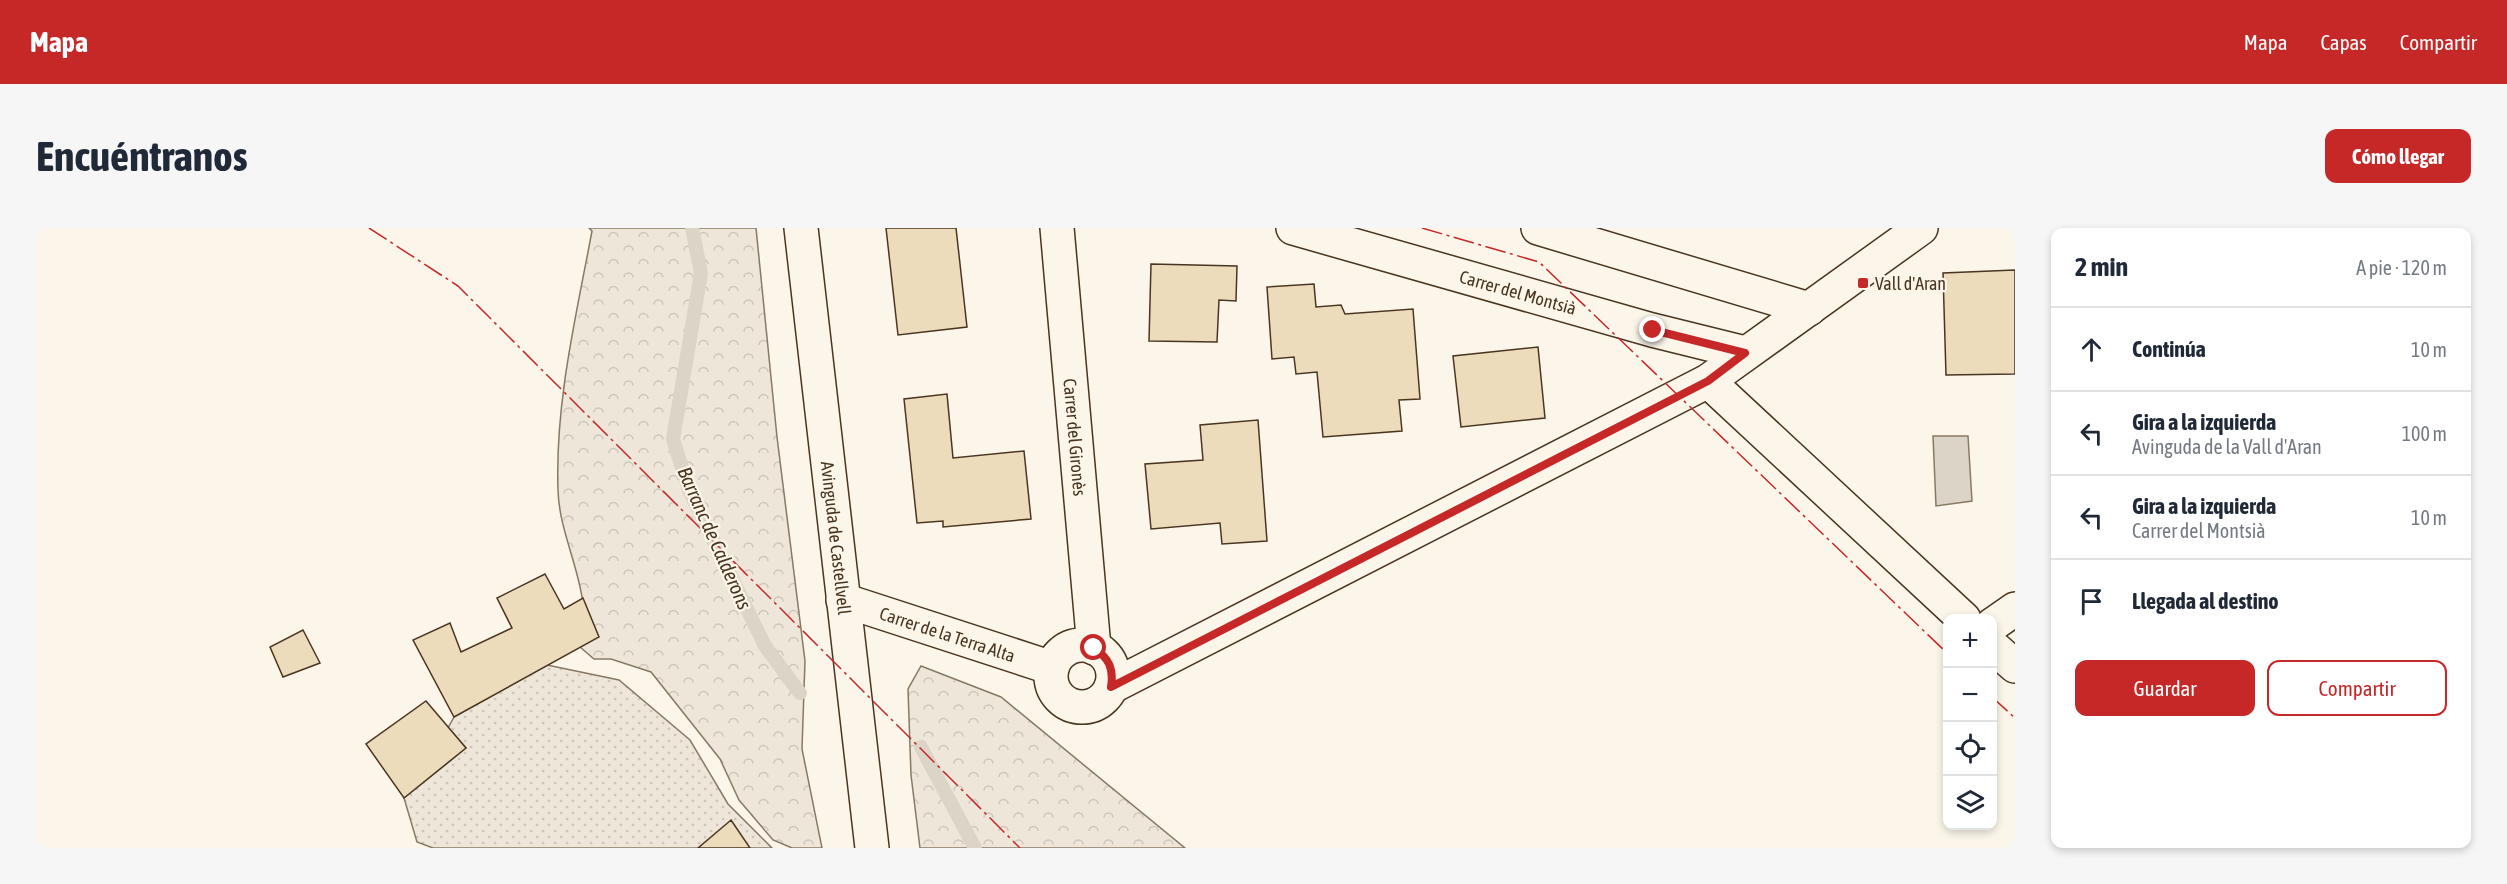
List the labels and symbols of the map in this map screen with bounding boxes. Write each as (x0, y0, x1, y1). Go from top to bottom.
street label: Carrer del Montsià (1457, 265, 1579, 319)
place label: Vall d'Aran (1875, 273, 1946, 294)
marker: Vall d'Aran (1856, 276, 1870, 290)
route end (1639, 316, 1665, 342)
street label: Carrer del Gironès (1060, 378, 1091, 497)
street label: Avinguda de Castellvell (817, 460, 856, 616)
water label: Barranc de Calderons (673, 463, 757, 613)
street label: Carrer de la Terra Alta (877, 602, 1018, 666)
route start (1080, 634, 1106, 660)

